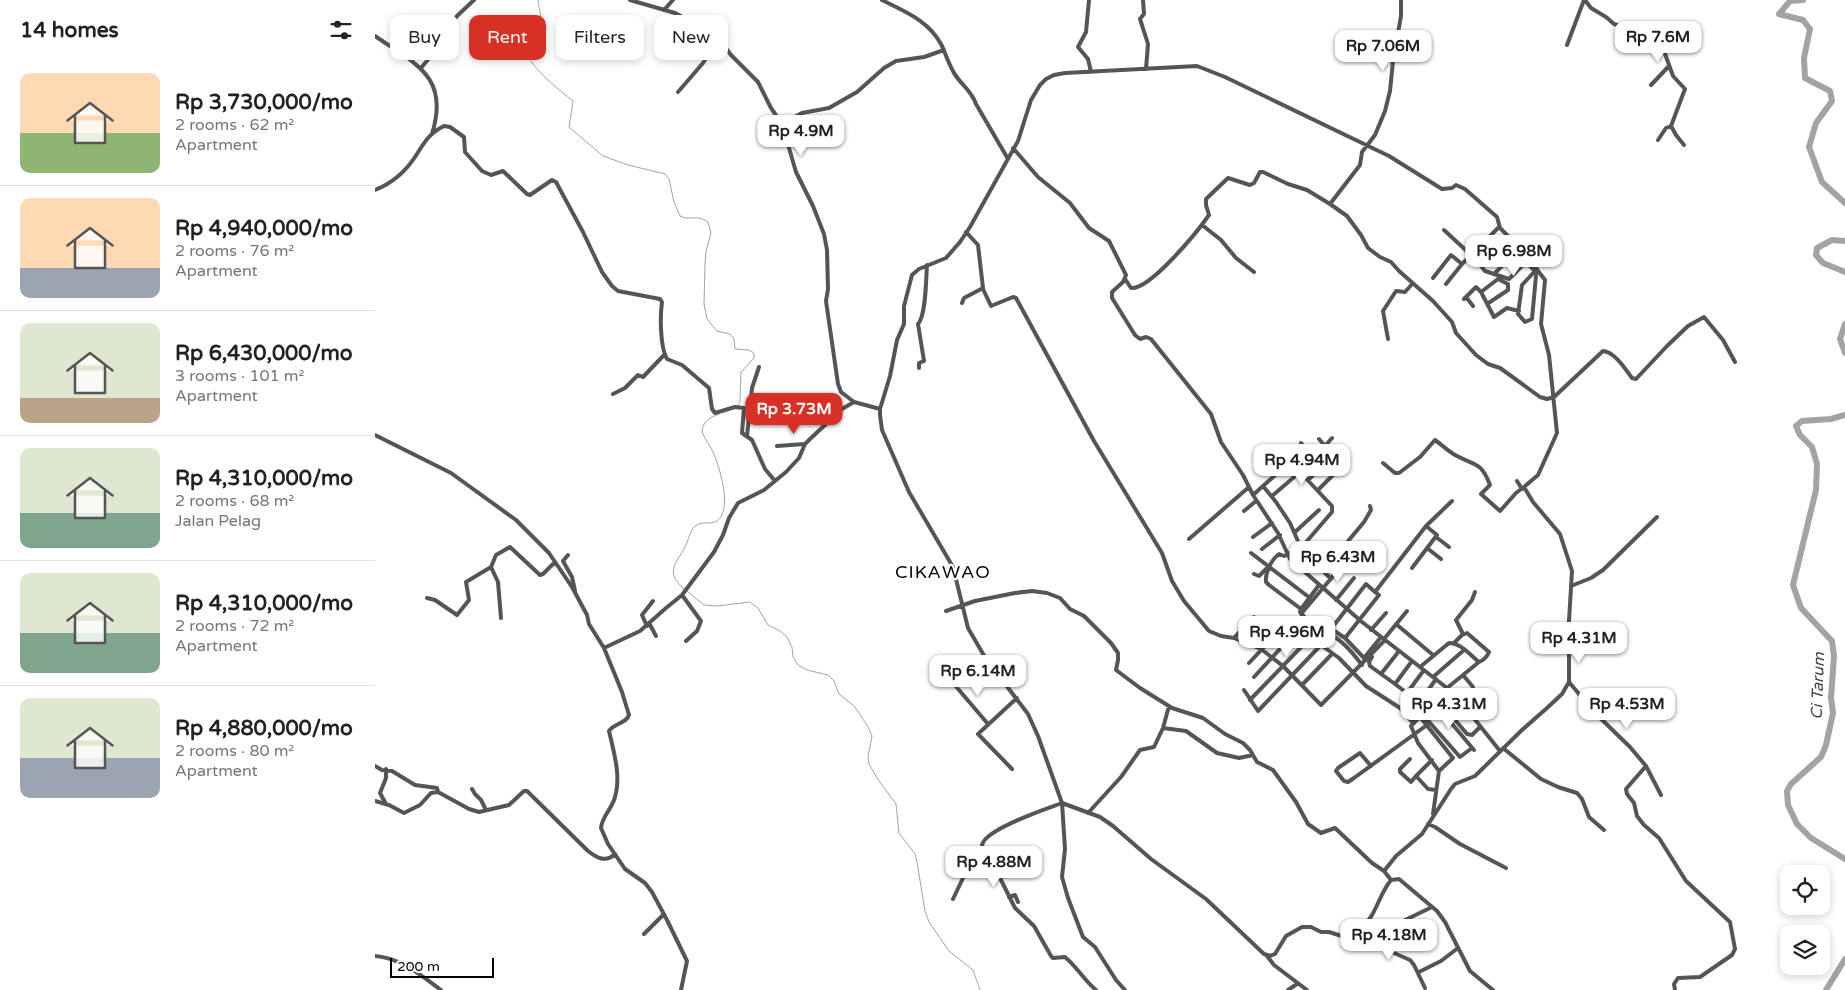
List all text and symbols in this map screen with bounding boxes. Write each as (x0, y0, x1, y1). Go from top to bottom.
chip: Buy (390, 15, 459, 60)
chip: Rent (469, 15, 546, 60)
chip: Filters (556, 15, 644, 60)
chip: New (654, 15, 728, 60)
icon: filters (327, 16, 355, 44)
text: 14 homes (20, 18, 119, 43)
pin: Rp 7.6M (1612, 20, 1704, 63)
text: Rp 7.6M (1626, 27, 1690, 47)
pin: Rp 7.06M (1331, 30, 1435, 72)
text: Rp 7.06M (1346, 36, 1420, 56)
text: Rp 3,730,000/mo (175, 90, 353, 115)
icon: home (60, 93, 120, 153)
pin: Rp 4.9M (755, 114, 847, 157)
text: 2 rooms · 62 m² (175, 115, 294, 135)
text: Rp 4.9M (768, 121, 834, 141)
text: Apartment (175, 135, 258, 155)
text: Rp 4,940,000/mo (175, 216, 353, 241)
icon: home (60, 218, 120, 278)
pin: Rp 6.98M (1462, 234, 1566, 277)
text: 2 rooms · 76 m² (175, 241, 294, 261)
text: Rp 6.98M (1476, 241, 1552, 261)
text: Apartment (175, 261, 258, 281)
text: Rp 6,430,000/mo (175, 341, 353, 366)
icon: home (60, 343, 120, 403)
text: 3 rooms · 101 m² (175, 366, 304, 386)
text: Apartment (175, 386, 258, 406)
pin: Rp 3.73M (742, 392, 846, 435)
text: Rp 3.73M (756, 399, 832, 419)
pin: Rp 4.94M (1250, 444, 1354, 486)
text: Rp 4.94M (1264, 450, 1340, 470)
text: Rp 4,310,000/mo (175, 466, 353, 491)
icon: home (60, 468, 120, 528)
text: 2 rooms · 68 m² (175, 491, 294, 511)
text: Jalan Pelag (175, 511, 261, 531)
pin: Rp 6.43M (1286, 540, 1390, 583)
text: Rp 6.43M (1300, 547, 1376, 567)
district label: CIKAWAO (895, 561, 991, 583)
text: Rp 4,310,000/mo (175, 591, 353, 616)
icon: home (60, 593, 120, 653)
text: 2 rooms · 72 m² (175, 616, 294, 636)
pin: Rp 4.96M (1235, 616, 1339, 658)
text: Rp 4.96M (1249, 622, 1325, 642)
pin: Rp 4.31M (1527, 622, 1631, 664)
text: Rp 4.31M (1541, 628, 1617, 648)
text: Apartment (175, 636, 258, 656)
water label: Ci Tarum (1807, 652, 1829, 720)
pin: Rp 6.14M (926, 654, 1030, 697)
text: Rp 6.14M (940, 661, 1016, 681)
pin: Rp 4.31M (1397, 688, 1501, 730)
pin: Rp 4.53M (1575, 688, 1679, 730)
text: Rp 4.31M (1411, 694, 1487, 714)
text: Rp 4.53M (1589, 694, 1665, 714)
text: Rp 4,880,000/mo (175, 716, 353, 741)
icon: home (60, 718, 120, 778)
text: 2 rooms · 80 m² (175, 741, 294, 761)
text: Apartment (175, 761, 258, 781)
pin: Rp 4.88M (942, 846, 1046, 888)
text: Rp 4.88M (956, 852, 1032, 872)
map controls (1780, 865, 1830, 975)
button: locate (1780, 865, 1830, 915)
pin: Rp 4.18M (1337, 918, 1441, 961)
text: Rp 4.18M (1351, 925, 1427, 945)
button: layers (1780, 925, 1830, 975)
scale bar (390, 955, 494, 978)
text: 200 m (397, 958, 440, 975)

